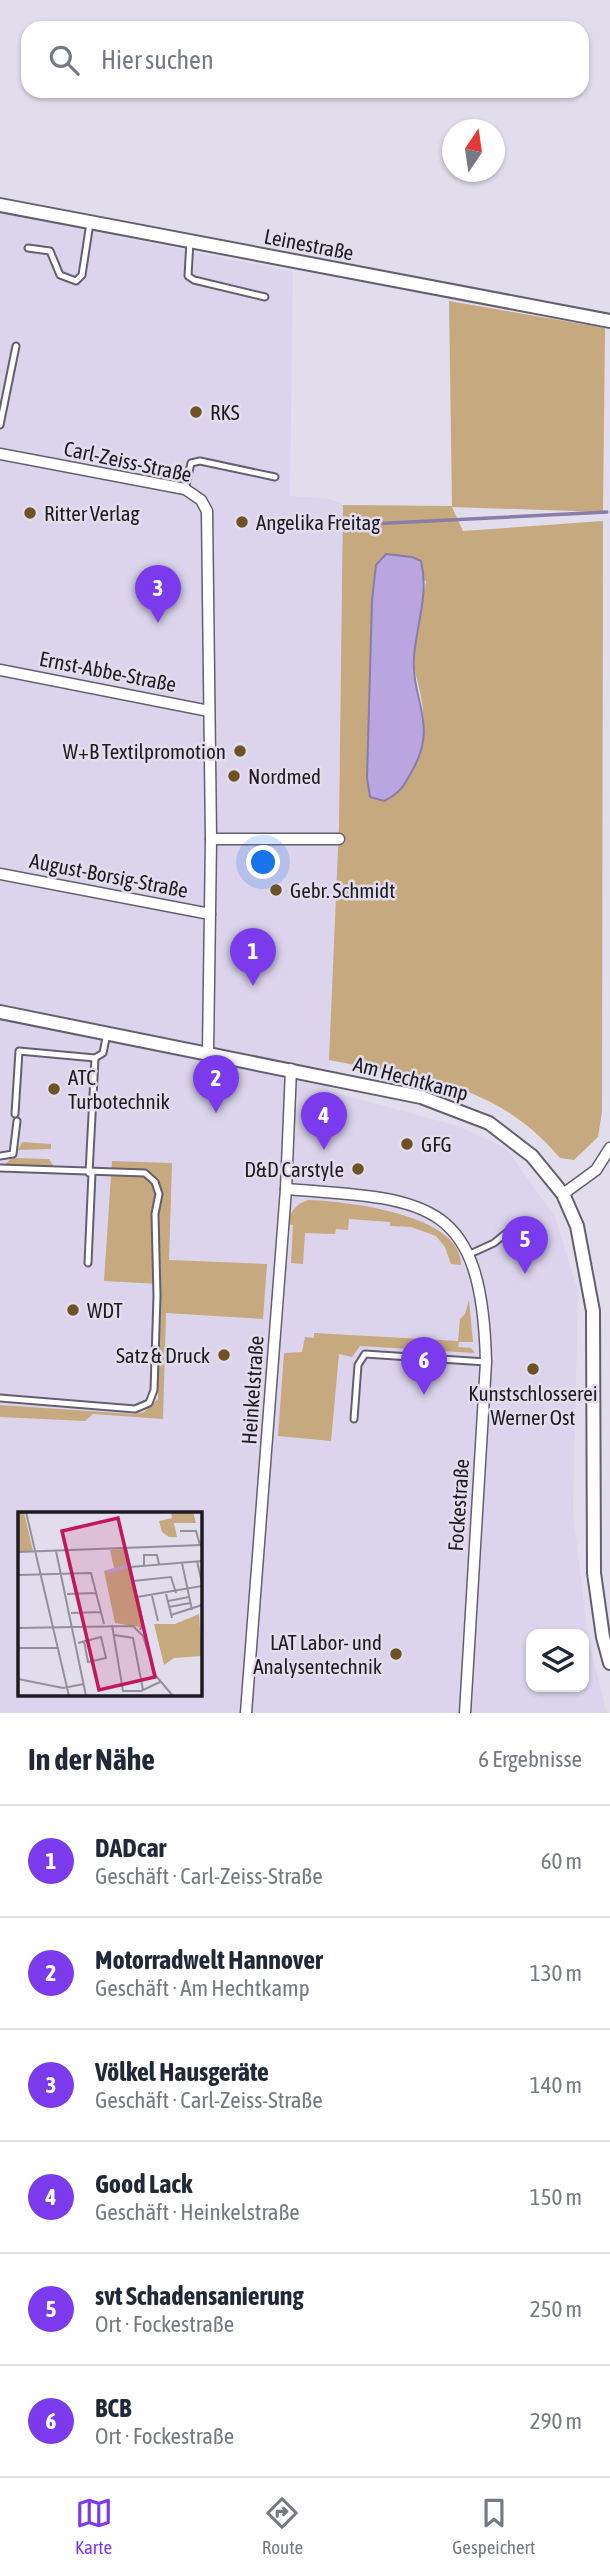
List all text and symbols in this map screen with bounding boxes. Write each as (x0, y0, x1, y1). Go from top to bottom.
search box (21, 21, 589, 98)
icon: search (45, 41, 83, 79)
text: Hier suchen (101, 45, 214, 75)
north arrow (442, 119, 505, 182)
street label: Leinestraße (262, 224, 356, 264)
place label: RKS (210, 400, 240, 424)
marker: RKS (188, 404, 204, 420)
street label: Carl-Zeiss-Straße (62, 436, 194, 486)
place label: Ritter Verlag (44, 501, 140, 525)
marker: Ritter Verlag (22, 505, 38, 521)
place label: Angelika Freitag (256, 510, 380, 534)
marker: Angelika Freitag (234, 514, 250, 530)
pin: 3 (135, 565, 181, 623)
street label: Ernst-Abbe-Straße (38, 646, 178, 696)
place label: W+B Textilpromotion (63, 739, 226, 763)
marker: W+B Textilpromotion (232, 743, 248, 759)
place label: Nordmed (248, 764, 321, 788)
marker: Nordmed (226, 768, 242, 784)
your location (246, 845, 280, 879)
street label: August-Borsig-Straße (28, 848, 190, 902)
place label: Gebr. Schmidt (290, 878, 395, 902)
marker: Gebr. Schmidt (268, 882, 284, 898)
pin: 1 (230, 928, 276, 986)
street label: Am Hechtkamp (351, 1051, 471, 1105)
pin: 2 (193, 1055, 239, 1113)
place label: ATC Turbotechnik (68, 1065, 170, 1113)
marker: ATC Turbotechnik (46, 1081, 62, 1097)
pin: 4 (301, 1092, 347, 1150)
place label: GFG (421, 1132, 452, 1156)
marker: GFG (399, 1136, 415, 1152)
place label: D&D Carstyle (244, 1157, 344, 1181)
marker: D&D Carstyle (350, 1161, 366, 1177)
pin: 5 (502, 1216, 548, 1274)
place label: WDT (87, 1298, 123, 1322)
marker: WDT (65, 1302, 81, 1318)
street label: Heinkelstraße (236, 1335, 268, 1445)
pin: 6 (401, 1337, 447, 1395)
place label: Satz & Druck (116, 1343, 210, 1367)
marker: Satz & Druck (216, 1347, 232, 1363)
marker: Kunstschlosserei Werner Ost (525, 1361, 541, 1377)
place label: Kunstschlosserei Werner Ost (468, 1381, 598, 1429)
street label: Fockestraße (443, 1458, 473, 1552)
inset map (18, 1512, 201, 1696)
map controls (526, 1629, 589, 1692)
button: layers (526, 1629, 589, 1692)
place label: LAT Labor- und Analysentechnik (253, 1630, 382, 1678)
marker: LAT Labor- und Analysentechnik (388, 1646, 404, 1662)
text: In der Nähe (28, 1742, 155, 1776)
text: 6 Ergebnisse (478, 1746, 582, 1772)
text: DADcar (95, 1833, 166, 1863)
text: 1 (46, 1848, 56, 1874)
text: 60 m (541, 1848, 582, 1874)
text: Geschäft · Carl-Zeiss-Straße (95, 1863, 323, 1889)
text: Motorradwelt Hannover (95, 1945, 323, 1975)
text: 2 (46, 1960, 56, 1986)
text: 130 m (530, 1960, 582, 1986)
text: Geschäft · Am Hechtkamp (95, 1975, 310, 2001)
text: Völkel Hausgeräte (95, 2057, 269, 2087)
text: 3 (46, 2072, 56, 2098)
text: 140 m (530, 2072, 582, 2098)
text: Geschäft · Carl-Zeiss-Straße (95, 2087, 323, 2113)
text: Good Lack (95, 2169, 192, 2199)
text: 4 (46, 2184, 56, 2210)
text: 150 m (530, 2184, 582, 2210)
text: Geschäft · Heinkelstraße (95, 2199, 300, 2225)
text: svt Schadensanierung (95, 2281, 304, 2311)
text: 5 (46, 2296, 56, 2322)
text: 250 m (530, 2296, 582, 2322)
text: Ort · Fockestraße (95, 2311, 234, 2337)
text: BCB (95, 2393, 131, 2423)
text: 6 (46, 2408, 56, 2434)
text: 290 m (530, 2408, 582, 2434)
text: Ort · Fockestraße (95, 2423, 234, 2449)
tab: Karte (75, 2494, 113, 2558)
tab: Route (262, 2494, 303, 2558)
tab: Gespeichert (452, 2494, 535, 2558)

